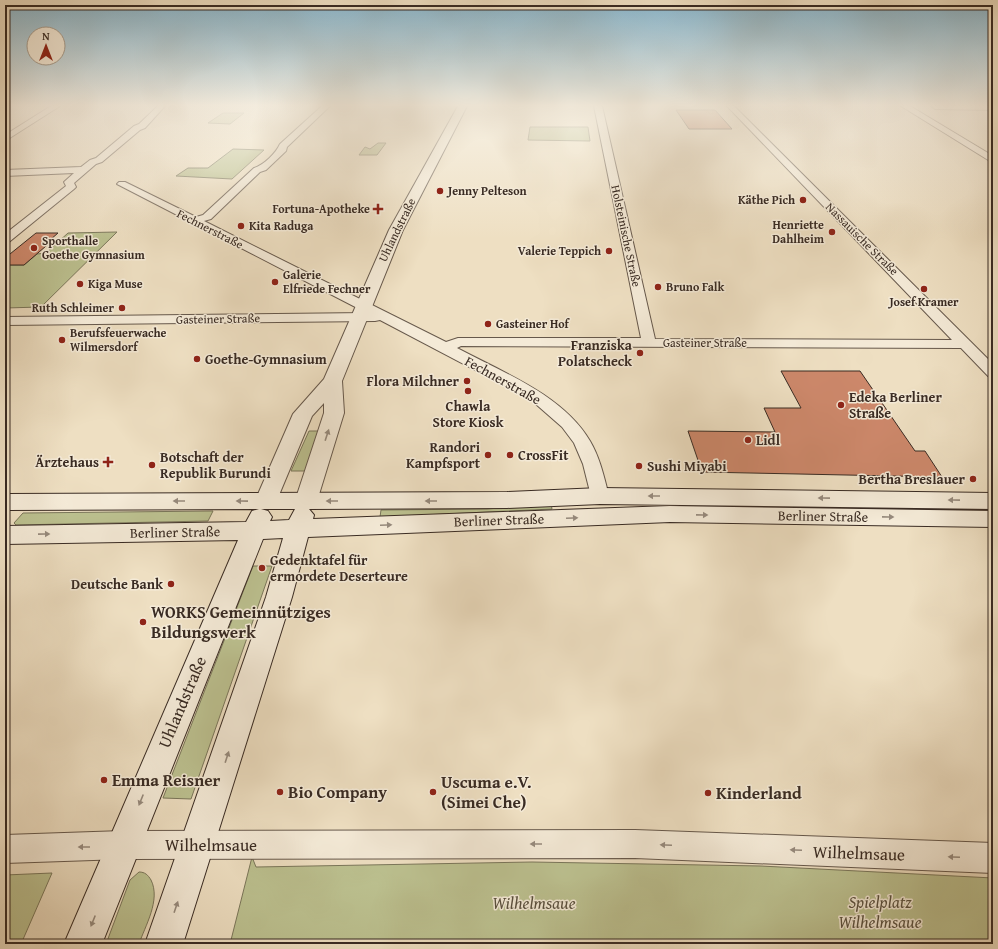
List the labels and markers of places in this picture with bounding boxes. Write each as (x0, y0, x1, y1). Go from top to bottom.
place label: Jenny Pelteson (446, 182, 527, 199)
marker: Jenny Pelteson (435, 186, 445, 196)
place label: Käthe Pich (738, 191, 795, 208)
marker: Käthe Pich (798, 195, 808, 205)
place label: Fortuna-Apotheke (272, 200, 370, 217)
marker: Fortuna-Apotheke (373, 204, 383, 214)
place label: Henriette Dahlheim (772, 216, 825, 247)
place label: Kita Raduga (249, 217, 314, 234)
marker: Kita Raduga (236, 221, 246, 231)
marker: Henriette Dahlheim (827, 227, 837, 237)
place label: Sporthalle Goethe Gymnasium (42, 232, 145, 263)
place label: Valerie Teppich (518, 242, 601, 259)
marker: Sporthalle Goethe Gymnasium (29, 243, 39, 253)
marker: Valerie Teppich (604, 246, 614, 256)
place label: Galerie Elfriede Fechner (283, 266, 371, 297)
place label: Kiga Muse (88, 275, 143, 292)
marker: Galerie Elfriede Fechner (270, 277, 280, 287)
place label: Bruno Falk (666, 278, 725, 295)
marker: Kiga Muse (75, 279, 85, 289)
marker: Bruno Falk (653, 282, 663, 292)
marker: Josef Kramer (919, 284, 929, 294)
place label: Josef Kramer (887, 293, 959, 310)
place label: Ruth Schleimer (32, 299, 114, 316)
marker: Ruth Schleimer (117, 303, 127, 313)
place label: Gasteiner Hof (496, 315, 571, 332)
marker: Gasteiner Hof (483, 319, 493, 329)
place label: Berufsfeuerwache Wilmersdorf (70, 324, 166, 355)
marker: Berufsfeuerwache Wilmersdorf (57, 335, 67, 345)
place label: Franziska Polatscheck (558, 335, 633, 371)
marker: Franziska Polatscheck (635, 348, 645, 358)
place label: Goethe-Gymnasium (205, 349, 327, 369)
marker: Goethe-Gymnasium (192, 354, 202, 364)
place label: Flora Milchner (367, 371, 460, 391)
marker: Flora Milchner (462, 376, 472, 386)
marker: Chawla Store Kiosk (463, 386, 473, 396)
place label: Edeka Berliner Straße (849, 387, 942, 423)
place label: Chawla Store Kiosk (433, 396, 504, 432)
marker: Edeka Berliner Straße (836, 400, 846, 410)
place label: Lidl (756, 430, 781, 450)
marker: Lidl (743, 435, 753, 445)
place label: Randori Kampfsport (406, 437, 481, 473)
place label: CrossFit (518, 445, 569, 465)
place label: Botschaft der Republik Burundi (160, 447, 271, 483)
marker: Randori Kampfsport (483, 450, 493, 460)
marker: CrossFit (505, 450, 515, 460)
place label: Ärztehaus (35, 452, 99, 472)
marker: Ärztehaus (102, 456, 114, 468)
place label: Sushi Miyabi (647, 456, 727, 476)
marker: Botschaft der Republik Burundi (147, 460, 157, 470)
marker: Sushi Miyabi (634, 461, 644, 471)
place label: Bertha Breslauer (859, 469, 966, 489)
marker: Bertha Breslauer (968, 474, 978, 484)
place label: Gedenktafel für ermordete Deserteure (270, 550, 408, 586)
marker: Gedenktafel für ermordete Deserteure (257, 563, 267, 573)
place label: Deutsche Bank (71, 574, 164, 594)
marker: Deutsche Bank (166, 579, 176, 589)
place label: WORKS Gemeinnütziges Bildungswerk (151, 599, 331, 644)
marker: WORKS Gemeinnütziges Bildungswerk (138, 617, 148, 627)
place label: Emma Reisner (112, 767, 221, 792)
place label: Uscuma e.V. (Simei Che) (441, 769, 532, 814)
marker: Emma Reisner (99, 775, 109, 785)
place label: Bio Company (288, 779, 387, 804)
place label: Kinderland (716, 780, 802, 805)
marker: Bio Company (275, 787, 285, 797)
marker: Uscuma e.V. (Simei Che) (428, 787, 438, 797)
marker: Kinderland (703, 788, 713, 798)

